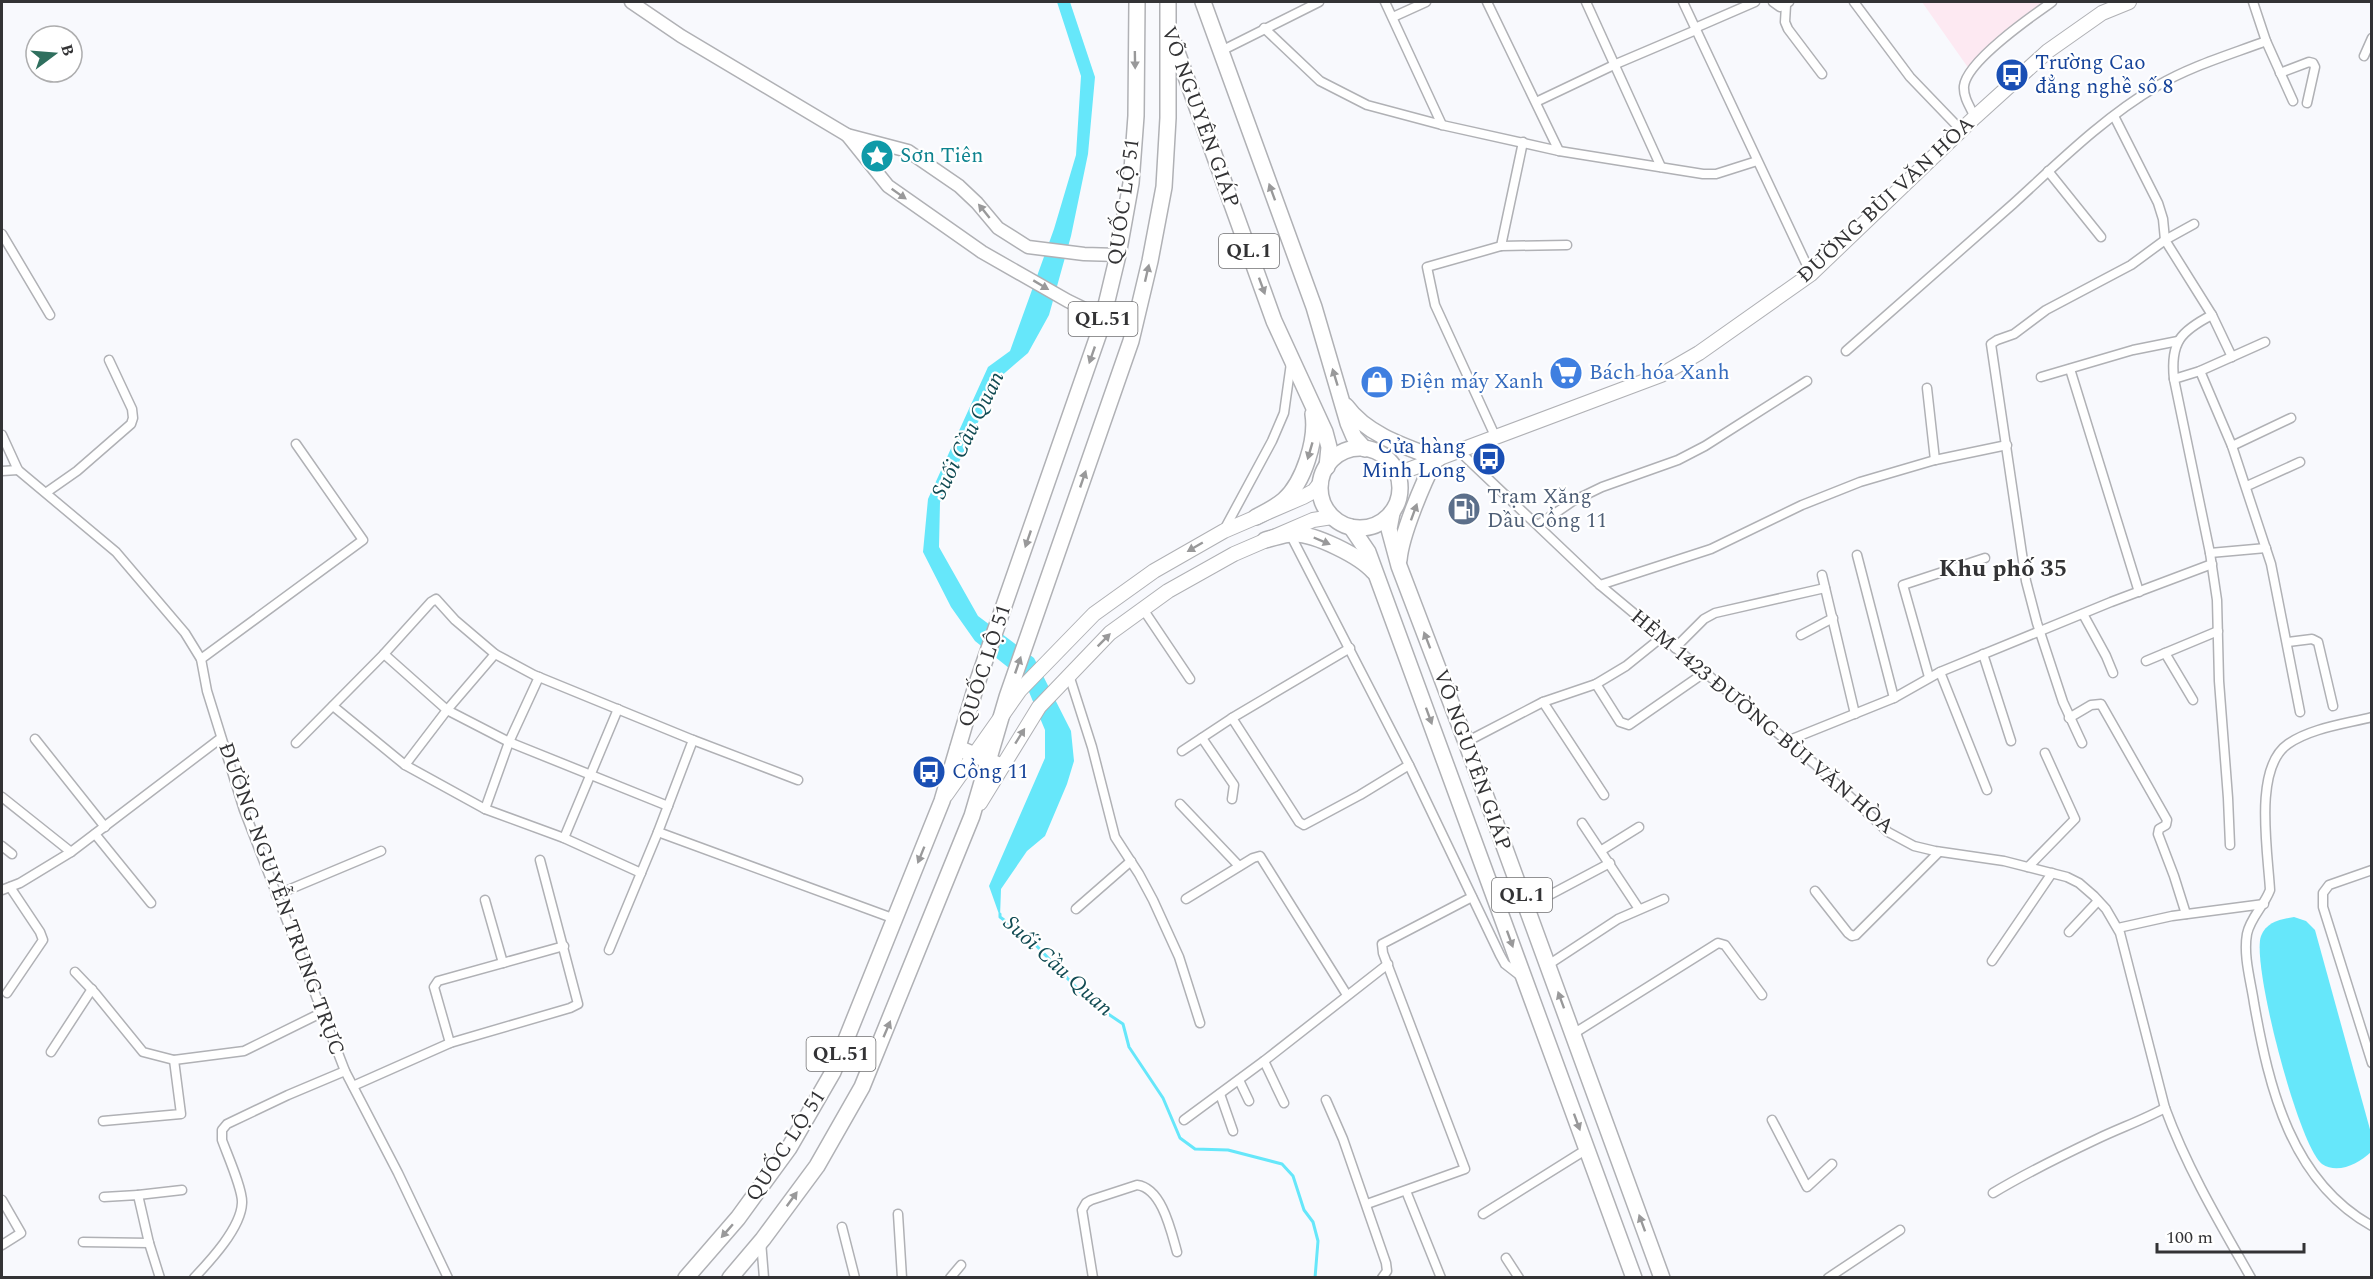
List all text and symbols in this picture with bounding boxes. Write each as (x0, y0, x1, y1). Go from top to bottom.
street label: VÕ NGUYÊN GIÁP (1152, 22, 1248, 212)
north arrow (24, 24, 84, 84)
text: B (54, 41, 81, 59)
place label: Trường Cao đẳng nghề số 8 (2035, 47, 2173, 103)
one-way arrow (1131, 50, 1140, 69)
bus stop icon: Trường Cao đẳng nghề số 8 (1994, 57, 2030, 93)
street label: ĐƯỜNG BÙI VĂN HÒA (1790, 109, 1982, 291)
street label: QUỐC LỘ 51 (1099, 137, 1149, 267)
place icon: Sơn Tiên (859, 138, 895, 174)
place label: Sơn Tiên (900, 140, 984, 172)
one-way arrow (1267, 183, 1277, 201)
one-way arrow (891, 188, 907, 200)
one-way arrow (977, 203, 990, 219)
road number: QL.1 (1219, 234, 1279, 268)
one-way arrow (1143, 264, 1153, 282)
one-way arrow (1257, 277, 1267, 295)
one-way arrow (1033, 280, 1049, 291)
road number: QL.51 (1068, 302, 1138, 336)
one-way arrow (1086, 346, 1096, 364)
supermarket icon: Bách hóa Xanh (1548, 355, 1584, 391)
place label: Bách hóa Xanh (1589, 357, 1730, 389)
shop icon: Điện máy Xanh (1359, 364, 1395, 400)
water label: Suối Cầu Quan (923, 365, 1013, 504)
place label: Điện máy Xanh (1400, 366, 1544, 398)
one-way arrow (1330, 368, 1339, 386)
place label: Cửa hàng Minh Long (1361, 431, 1466, 487)
bus stop icon: Cửa hàng Minh Long (1471, 441, 1507, 477)
one-way arrow (1305, 442, 1314, 460)
one-way arrow (1079, 470, 1088, 488)
place label: Trạm Xăng Dầu Cổng 11 (1487, 481, 1607, 537)
fuel station icon: Trạm Xăng Dầu Cổng 11 (1446, 491, 1482, 527)
one-way arrow (1409, 503, 1419, 521)
one-way arrow (1022, 530, 1032, 548)
one-way arrow (1313, 537, 1330, 546)
one-way arrow (1187, 542, 1204, 552)
district label: Khu phố 35 (1939, 551, 2067, 587)
street label: QUỐC LỘ 51 (950, 600, 1020, 732)
street label: HẺM 1423 ĐƯỜNG BÙI VĂN HÒA (1623, 602, 1901, 842)
one-way arrow (1422, 631, 1432, 649)
one-way arrow (1096, 633, 1110, 647)
one-way arrow (1014, 656, 1024, 674)
street label: VÕ NGUYÊN GIÁP (1424, 665, 1520, 855)
one-way arrow (1424, 708, 1434, 726)
one-way arrow (1014, 728, 1025, 744)
street label: ĐƯỜNG NGUYỄN TRUNG TRỰC (209, 738, 353, 1060)
bus stop icon: Cổng 11 (911, 754, 947, 790)
place label: Cổng 11 (952, 756, 1028, 788)
one-way arrow (916, 846, 925, 864)
road number: QL.1 (1492, 878, 1552, 912)
water label: Suối Cầu Quan (996, 907, 1121, 1025)
one-way arrow (1506, 930, 1516, 948)
one-way arrow (1555, 991, 1565, 1009)
one-way arrow (882, 1020, 892, 1038)
road number: QL.51 (806, 1037, 876, 1071)
street label: QUỐC LỘ 51 (738, 1084, 834, 1208)
one-way arrow (1573, 1113, 1583, 1131)
one-way arrow (786, 1192, 798, 1208)
one-way arrow (1637, 1213, 1647, 1231)
scale bar (2157, 1216, 2304, 1254)
one-way arrow (720, 1223, 733, 1239)
text: 100 m (2166, 1224, 2213, 1251)

